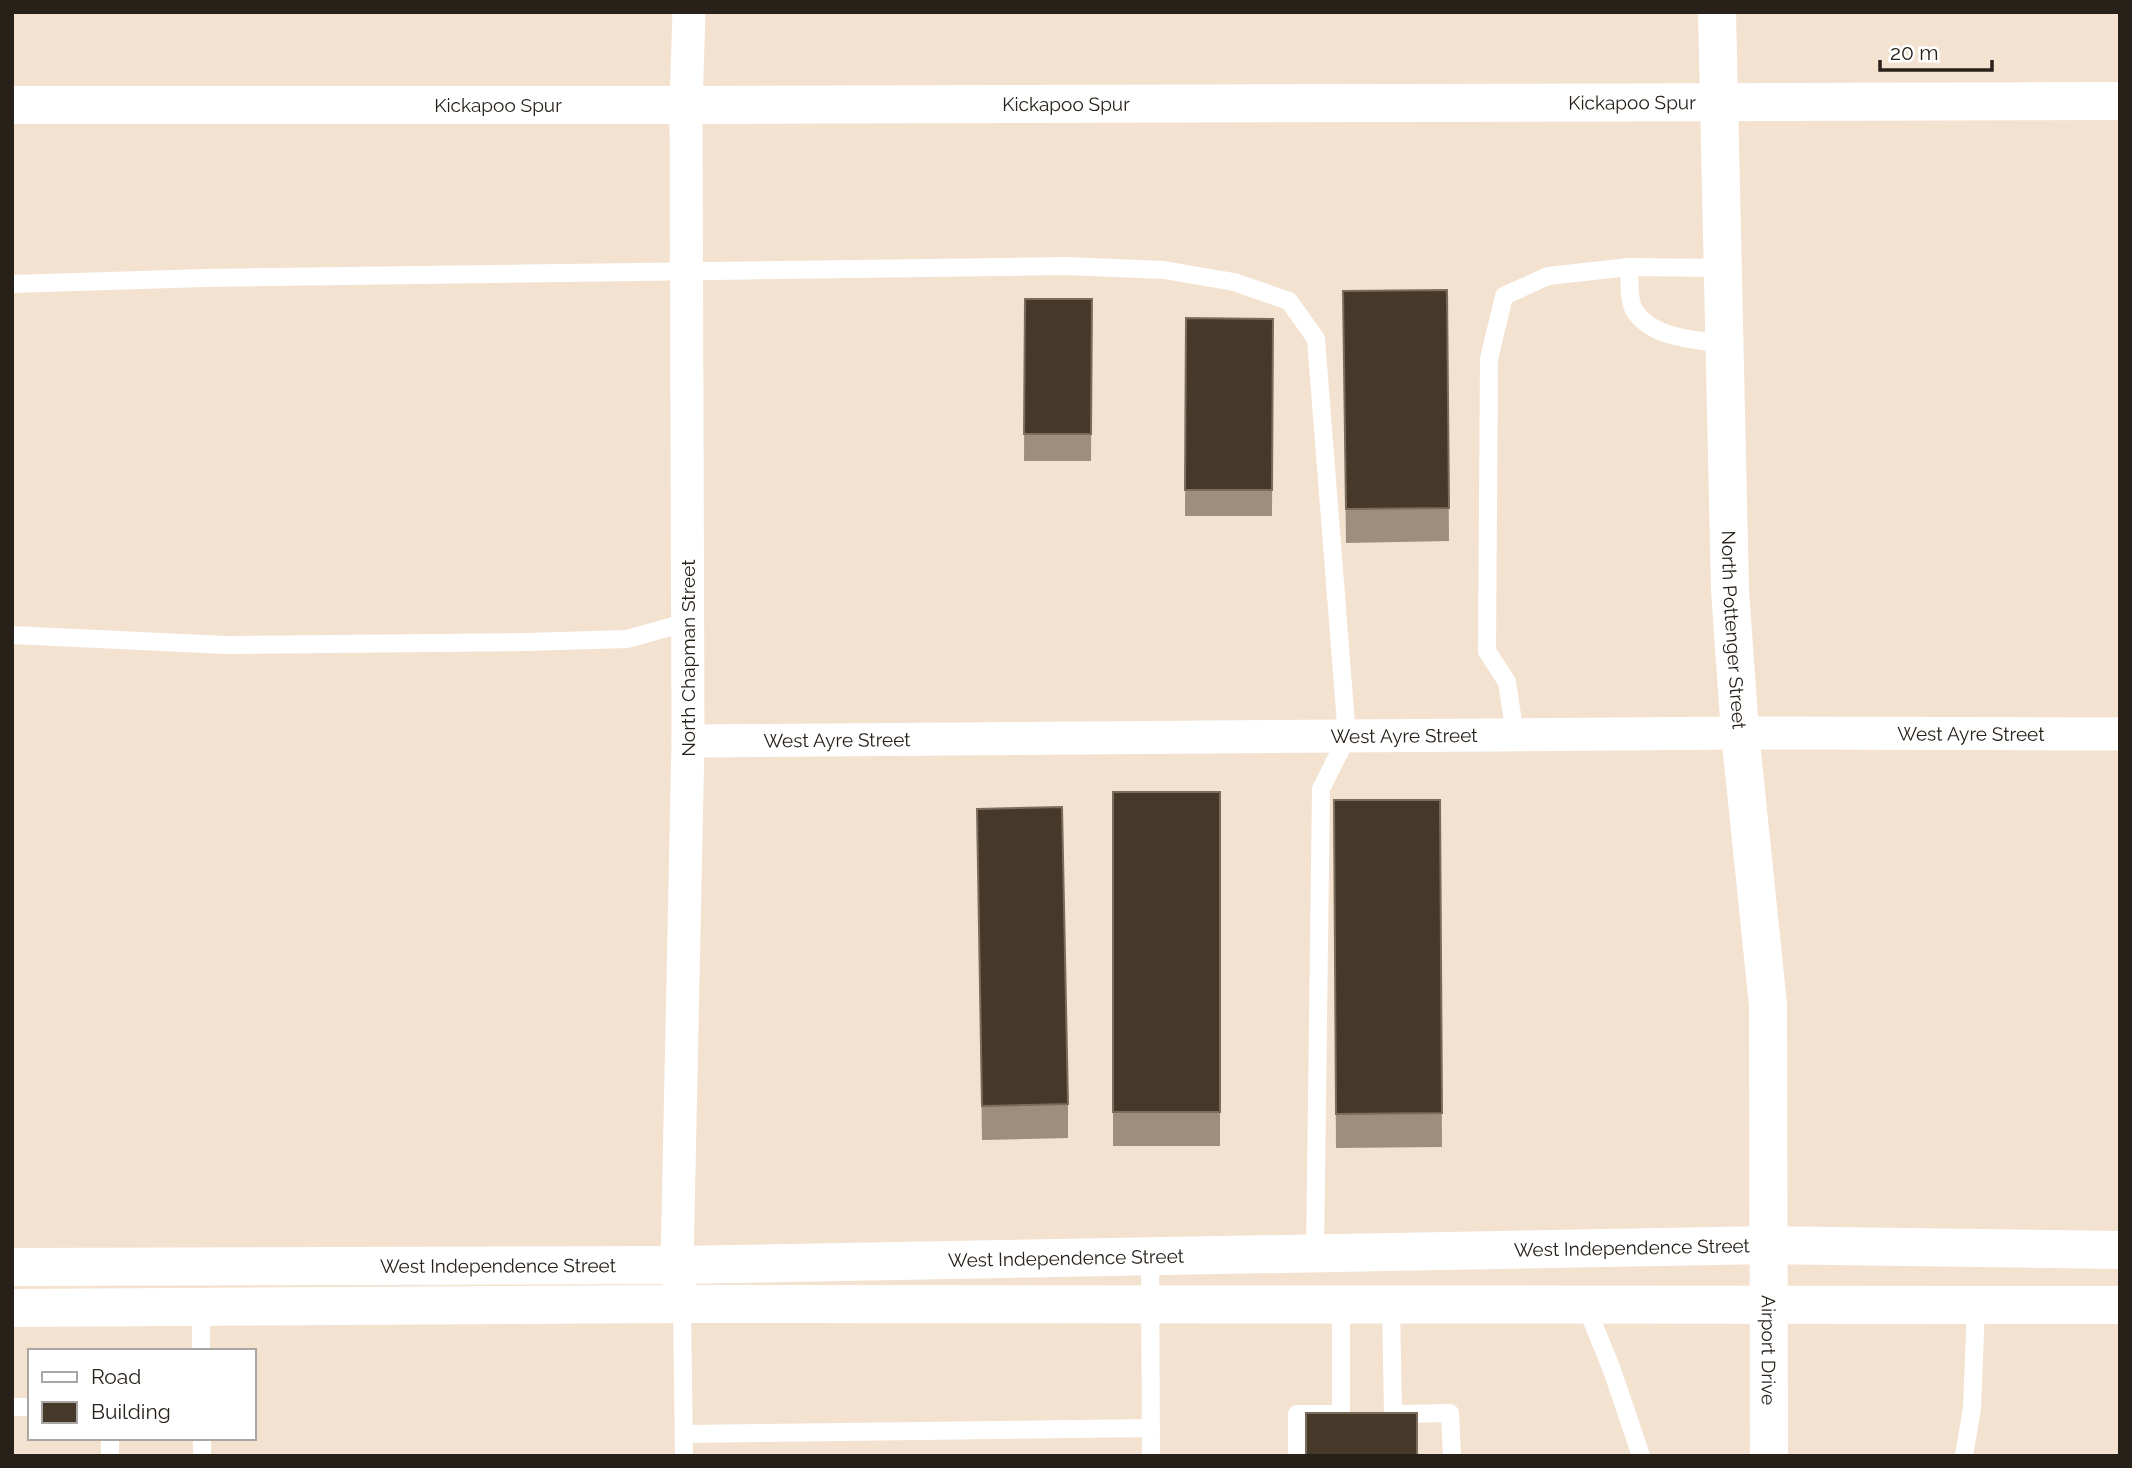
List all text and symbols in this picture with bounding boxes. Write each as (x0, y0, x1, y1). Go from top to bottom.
scale bar (1880, 28, 1992, 72)
text: 20 m (1890, 40, 1938, 65)
street label: Kickapoo Spur (1568, 91, 1696, 114)
street label: Kickapoo Spur (1002, 93, 1130, 115)
street label: Kickapoo Spur (434, 94, 562, 116)
street label: North Pottenger Street (1718, 530, 1751, 730)
street label: North Chapman Street (677, 559, 699, 757)
street label: West Ayre Street (1897, 722, 2045, 745)
street label: West Ayre Street (1330, 724, 1478, 747)
street label: West Ayre Street (763, 728, 911, 751)
street label: West Independence Street (1514, 1234, 1751, 1261)
street label: West Independence Street (948, 1245, 1185, 1271)
street label: West Independence Street (380, 1254, 617, 1277)
street label: Airport Drive (1758, 1295, 1780, 1405)
legend (28, 1349, 256, 1440)
text: Road (91, 1364, 141, 1389)
text: Building (91, 1399, 171, 1424)

